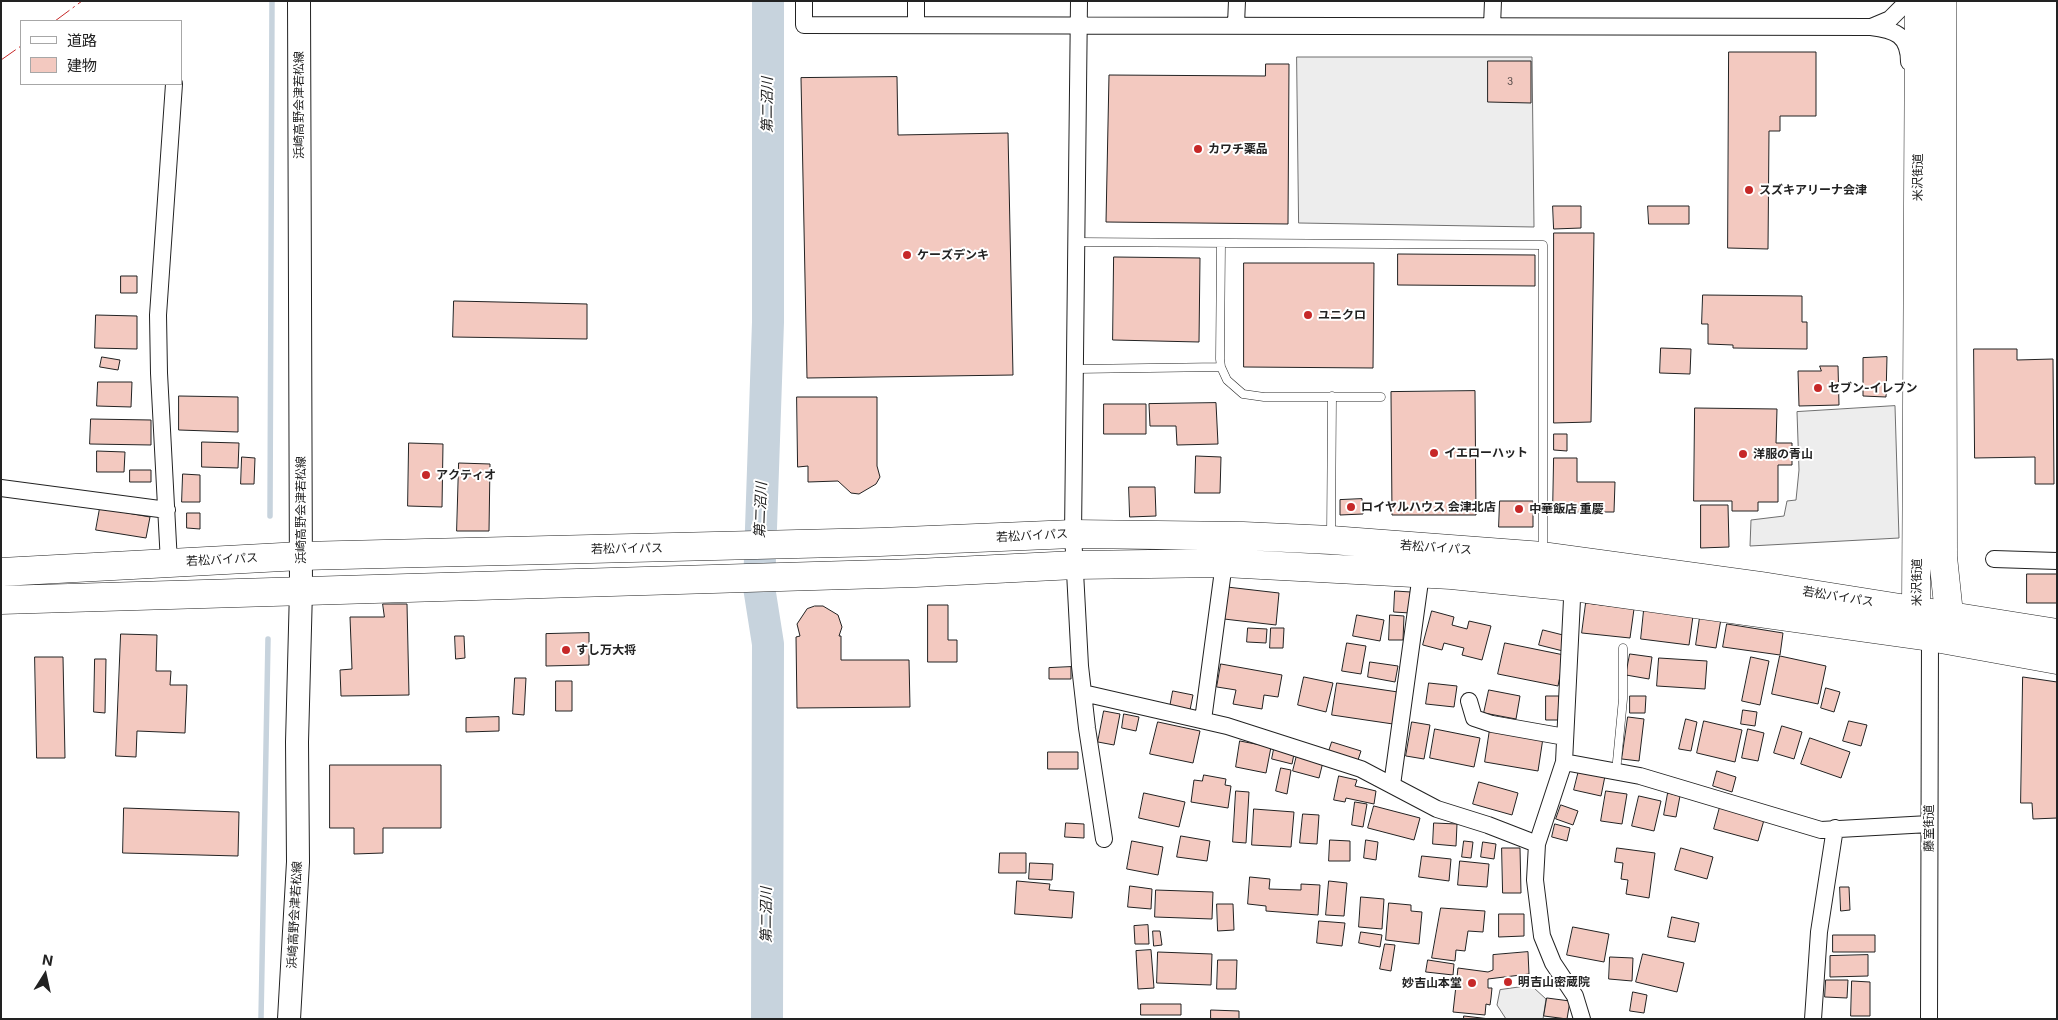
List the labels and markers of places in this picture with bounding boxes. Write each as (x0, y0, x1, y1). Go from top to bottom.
place label: カワチ薬品 (1208, 142, 1268, 156)
marker: カワチ薬品 (1192, 143, 1204, 155)
place label: スズキアリーナ会津 (1759, 183, 1867, 197)
marker: スズキアリーナ会津 (1743, 184, 1755, 196)
place label: ケーズデンキ (917, 248, 989, 262)
marker: ケーズデンキ (901, 249, 913, 261)
place label: ユニクロ (1318, 308, 1366, 322)
marker: ユニクロ (1302, 309, 1314, 321)
place label: セブン-イレブン (1828, 381, 1918, 395)
marker: セブン-イレブン (1812, 382, 1824, 394)
place label: イエローハット (1444, 446, 1528, 460)
marker: イエローハット (1428, 447, 1440, 459)
place label: 洋服の青山 (1753, 447, 1813, 461)
marker: 洋服の青山 (1737, 448, 1749, 460)
place label: アクティオ (436, 468, 496, 482)
marker: アクティオ (420, 469, 432, 481)
place label: ロイヤルハウス 会津北店 (1361, 500, 1496, 514)
marker: ロイヤルハウス 会津北店 (1345, 501, 1357, 513)
place label: 中華飯店 重慶 (1529, 502, 1604, 516)
marker: 中華飯店 重慶 (1513, 503, 1525, 515)
place label: すし万大将 (576, 643, 636, 657)
marker: すし万大将 (560, 644, 572, 656)
place label: 明吉山密蔵院 (1518, 975, 1590, 989)
place label: 妙吉山本堂 (1402, 976, 1462, 990)
marker: 明吉山密蔵院 (1502, 976, 1514, 988)
marker: 妙吉山本堂 (1466, 977, 1478, 989)

